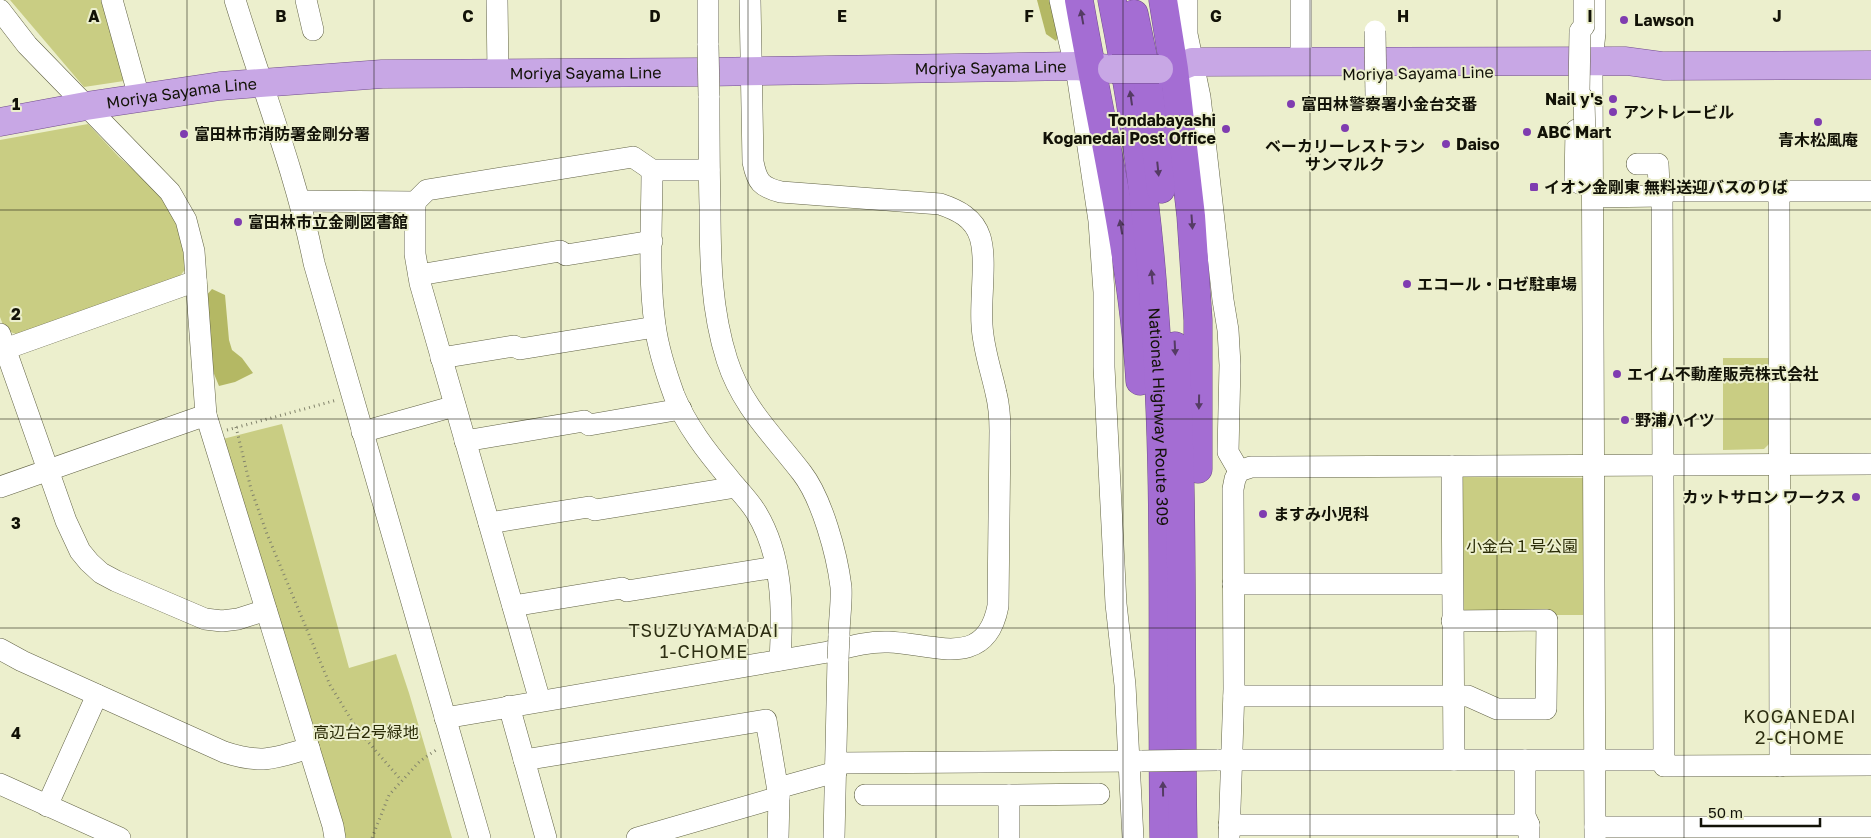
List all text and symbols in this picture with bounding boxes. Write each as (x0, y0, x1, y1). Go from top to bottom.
text: A (88, 6, 100, 26)
text: B (275, 6, 287, 26)
text: C (462, 6, 474, 26)
text: D (649, 6, 661, 26)
text: E (837, 6, 847, 26)
text: F (1024, 6, 1034, 26)
text: G (1210, 6, 1222, 26)
text: H (1397, 6, 1409, 26)
text: I (1587, 6, 1593, 26)
text: J (1772, 6, 1782, 26)
one-way arrow (1078, 9, 1086, 25)
place label: Lawson (1634, 10, 1694, 30)
marker: Lawson (1618, 14, 1630, 26)
street label: Moriya Sayama Line (915, 56, 1067, 79)
street label: Moriya Sayama Line (510, 62, 662, 83)
street label: Moriya Sayama Line (1342, 62, 1494, 84)
street label: Moriya Sayama Line (105, 73, 258, 113)
place label: Nail y's (1545, 89, 1603, 109)
one-way arrow (1126, 90, 1134, 106)
marker: Nail y's (1607, 93, 1619, 105)
text: 1 (12, 94, 20, 114)
place label: 富田林警察署小金台交番 (1301, 94, 1477, 114)
marker: 富田林警察署小金台交番 (1285, 98, 1297, 110)
place label: アントレービル (1623, 102, 1734, 122)
marker: アントレービル (1607, 106, 1619, 118)
place label: Tondabayashi Koganedai Post Office (1043, 110, 1216, 148)
marker: 青木松風庵 (1812, 116, 1824, 128)
marker: ベーカリーレストラン サンマルク (1339, 122, 1351, 134)
place label: ABC Mart (1537, 122, 1611, 142)
marker: Tondabayashi Koganedai Post Office (1220, 123, 1232, 135)
place label: 富田林市消防署金剛分署 (194, 124, 370, 144)
marker: ABC Mart (1521, 126, 1533, 138)
marker: 富田林市消防署金剛分署 (178, 128, 190, 140)
place label: 青木松風庵 (1778, 130, 1858, 150)
place label: Daiso (1456, 134, 1500, 154)
place label: ベーカリーレストラン サンマルク (1265, 136, 1425, 174)
marker: Daiso (1440, 138, 1452, 150)
one-way arrow (1155, 161, 1163, 177)
place label: イオン金剛東 無料送迎バスのりば (1544, 177, 1788, 197)
marker: イオン金剛東 無料送迎バスのりば (1528, 181, 1540, 193)
place label: 富田林市立金剛図書館 (248, 212, 408, 232)
one-way arrow (1188, 214, 1196, 230)
marker: 富田林市立金剛図書館 (232, 216, 244, 228)
one-way arrow (1117, 219, 1125, 235)
one-way arrow (1147, 269, 1155, 285)
place label: エコール・ロゼ駐車場 (1417, 274, 1577, 294)
marker: エコール・ロゼ駐車場 (1401, 278, 1413, 290)
text: 2 (11, 304, 21, 324)
street label: National Highway Route 309 (1144, 307, 1173, 526)
one-way arrow (1172, 340, 1180, 356)
place label: エイム不動産販売株式会社 (1627, 364, 1819, 384)
marker: エイム不動産販売株式会社 (1611, 368, 1623, 380)
one-way arrow (1195, 394, 1203, 410)
place label: 野浦ハイツ (1635, 410, 1715, 430)
marker: 野浦ハイツ (1619, 414, 1631, 426)
place label: カットサロン ワークス (1682, 487, 1846, 507)
marker: カットサロン ワークス (1850, 491, 1862, 503)
place label: ますみ小児科 (1273, 504, 1369, 524)
marker: ますみ小児科 (1257, 508, 1269, 520)
text: 3 (11, 513, 21, 533)
park label: 小金台１号公園 (1466, 536, 1578, 556)
district label: TSUZUYAMADAI 1-CHOME (629, 619, 779, 662)
district label: KOGANEDAI 2-CHOME (1743, 705, 1857, 748)
park label: 高辺台2号緑地 (313, 722, 419, 742)
text: 4 (11, 723, 21, 743)
one-way arrow (1159, 781, 1167, 797)
scale bar (1701, 796, 1820, 828)
text: 50 m (1708, 803, 1743, 821)

